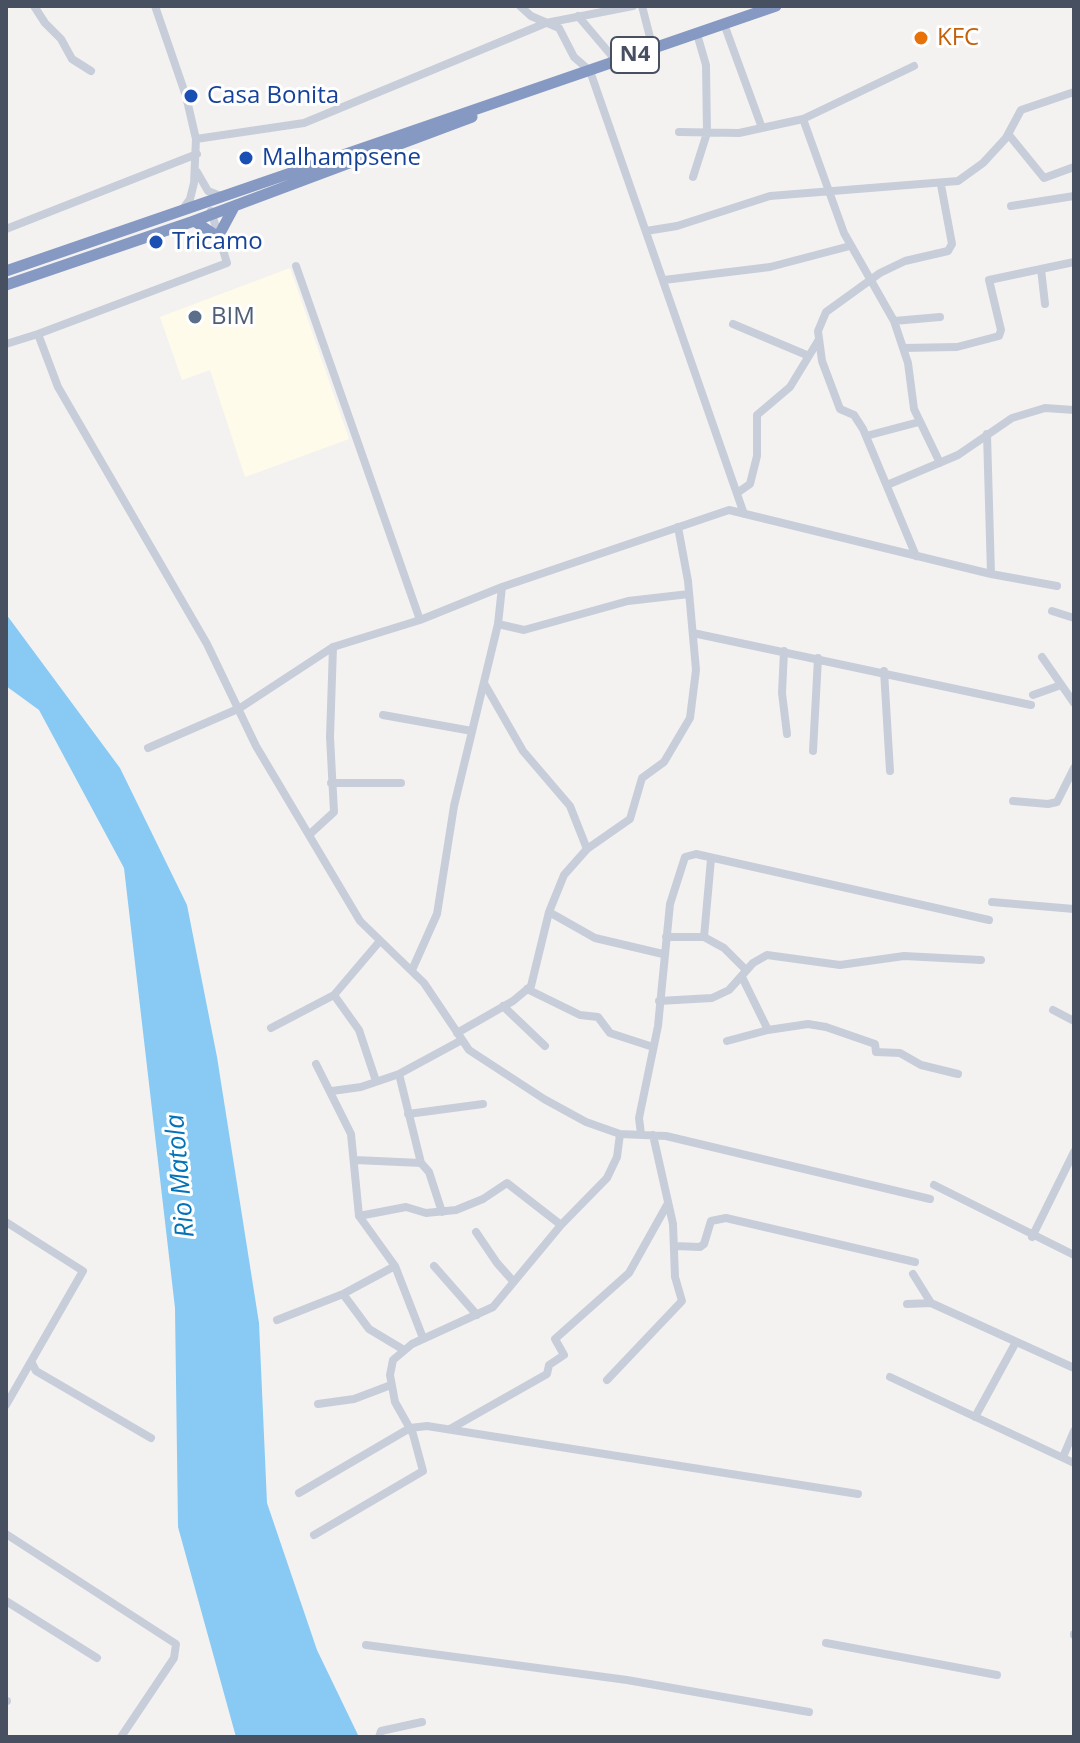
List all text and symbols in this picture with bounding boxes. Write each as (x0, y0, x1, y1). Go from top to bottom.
place label: KFC (937, 24, 979, 52)
marker: KFC (912, 29, 930, 47)
road number: N4 (611, 37, 659, 73)
place label: Casa Bonita (207, 82, 339, 110)
marker: Casa Bonita (182, 87, 200, 105)
place label: Malhampsene (262, 144, 421, 172)
marker: Malhampsene (237, 149, 255, 167)
place label: Tricamo (172, 228, 263, 256)
marker: Tricamo (147, 233, 165, 251)
place label: BIM (211, 303, 255, 331)
marker: BIM (186, 308, 204, 326)
water label: Rio Matola (160, 1113, 202, 1239)

